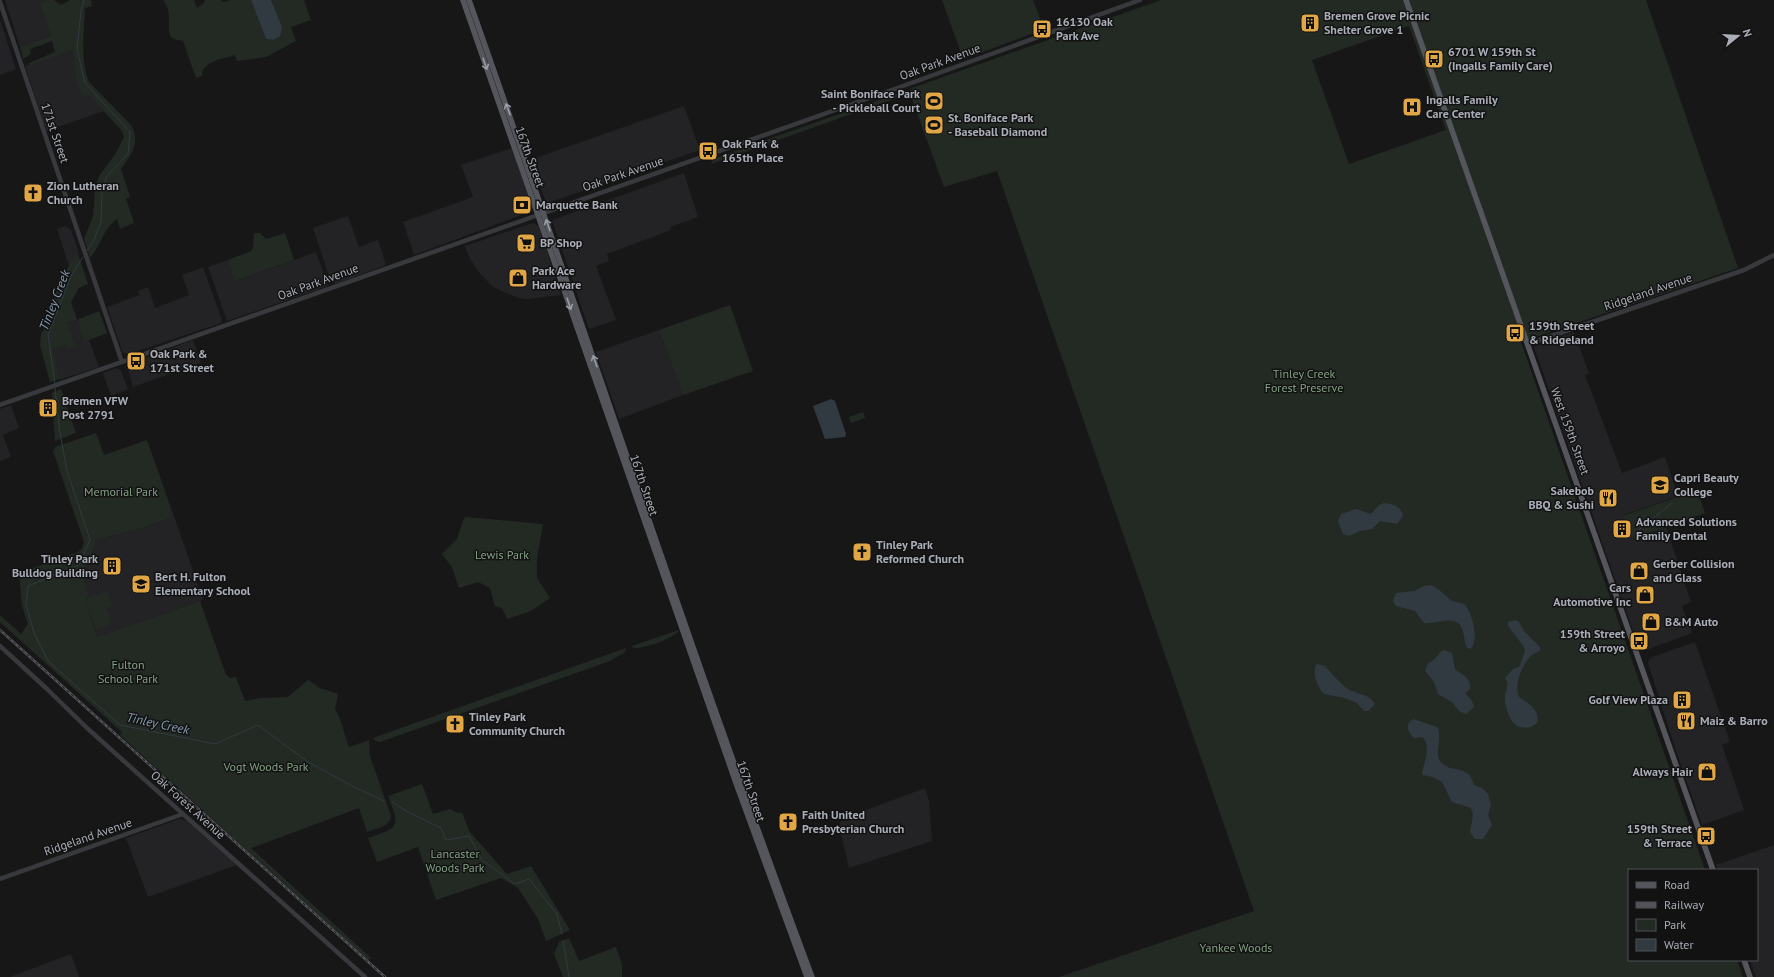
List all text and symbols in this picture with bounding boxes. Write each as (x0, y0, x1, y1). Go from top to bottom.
place label: Bremen Grove Picnic Shelter Grove 1 (1324, 8, 1429, 37)
building icon: Bremen Grove Picnic Shelter Grove 1 (1299, 12, 1321, 34)
place label: 16130 Oak Park Ave (1056, 14, 1113, 43)
north arrow (1718, 16, 1758, 56)
bus stop icon: 16130 Oak Park Ave (1031, 18, 1053, 40)
text: N (1740, 27, 1755, 39)
street label: Oak Park Avenue (897, 40, 982, 83)
place label: 6701 W 159th St (Ingalls Family Care) (1448, 44, 1553, 73)
bus stop icon: 6701 W 159th St (Ingalls Family Care) (1423, 48, 1445, 70)
one-way arrow (482, 58, 489, 71)
place label: Saint Boniface Park - Pickleball Court (821, 86, 921, 115)
sports icon: Saint Boniface Park - Pickleball Court (923, 90, 945, 112)
place label: Ingalls Family Care Center (1426, 92, 1498, 121)
hospital icon: Ingalls Family Care Center (1401, 96, 1423, 118)
street label: 171st Street (38, 101, 73, 165)
one-way arrow (503, 103, 511, 115)
place label: St. Boniface Park - Baseball Diamond (948, 110, 1047, 139)
sports icon: St. Boniface Park - Baseball Diamond (923, 114, 945, 136)
street label: 167th Street (513, 124, 548, 189)
place label: Oak Park & 165th Place (722, 136, 784, 165)
bus stop icon: Oak Park & 165th Place (697, 140, 719, 162)
street label: Oak Park Avenue (580, 153, 665, 194)
place label: Zion Lutheran Church (47, 178, 119, 207)
church icon: Zion Lutheran Church (22, 182, 44, 204)
bank icon: Marquette Bank (511, 194, 533, 216)
place label: Marquette Bank (536, 197, 618, 212)
one-way arrow (544, 219, 551, 232)
supermarket icon: BP Shop (515, 232, 537, 254)
place label: BP Shop (540, 235, 583, 250)
street label: Oak Park Avenue (275, 260, 360, 303)
place label: Park Ace Hardware (532, 263, 581, 292)
water label: Tinley Creek (35, 266, 74, 333)
shop icon: Park Ace Hardware (507, 267, 529, 289)
street label: Ridgeland Avenue (1602, 269, 1694, 314)
one-way arrow (565, 298, 573, 310)
place label: 159th Street & Ridgeland (1529, 318, 1595, 347)
bus stop icon: 159th Street & Ridgeland (1504, 322, 1526, 344)
place label: Oak Park & 171st Street (150, 346, 215, 375)
bus stop icon: Oak Park & 171st Street (125, 350, 147, 372)
one-way arrow (591, 355, 598, 368)
park label: Tinley Creek Forest Preserve (1265, 366, 1343, 395)
street label: West 159th Street (1548, 385, 1593, 477)
place label: Bremen VFW Post 2791 (62, 393, 129, 422)
building icon: Bremen VFW Post 2791 (37, 397, 59, 419)
street label: 167th Street (627, 452, 662, 517)
place label: Capri Beauty College (1674, 470, 1739, 499)
school or university icon: Capri Beauty College (1649, 474, 1671, 496)
place label: Sakebob BBQ & Sushi (1528, 483, 1595, 512)
park label: Memorial Park (84, 484, 158, 499)
restaurant icon: Sakebob BBQ & Sushi (1597, 487, 1619, 509)
place label: Advanced Solutions Family Dental (1636, 514, 1737, 543)
building icon: Advanced Solutions Family Dental (1611, 518, 1633, 540)
place label: Tinley Park Reformed Church (876, 537, 964, 566)
church icon: Tinley Park Reformed Church (851, 541, 873, 563)
park label: Lewis Park (475, 547, 529, 562)
place label: Tinley Park Bulldog Building (12, 551, 98, 580)
building icon: Tinley Park Bulldog Building (101, 555, 123, 577)
place label: Gerber Collision and Glass (1653, 556, 1735, 585)
shop icon: Gerber Collision and Glass (1628, 560, 1650, 582)
place label: Bert H. Fulton Elementary School (155, 569, 251, 598)
school or university icon: Bert H. Fulton Elementary School (130, 573, 152, 595)
place label: Cars Automotive Inc (1553, 580, 1631, 609)
shop icon: Cars Automotive Inc (1634, 584, 1656, 606)
shop icon: B&M Auto (1640, 611, 1662, 633)
place label: B&M Auto (1665, 614, 1719, 629)
place label: 159th Street & Arroyo (1560, 626, 1626, 655)
bus stop icon: 159th Street & Arroyo (1628, 630, 1650, 652)
park label: Fulton School Park (98, 657, 158, 686)
building icon: Golf View Plaza (1671, 689, 1693, 711)
place label: Golf View Plaza (1589, 692, 1668, 707)
water label: Tinley Creek (125, 709, 192, 739)
place label: Tinley Park Community Church (469, 709, 565, 738)
restaurant icon: Maiz & Barro (1675, 710, 1697, 732)
church icon: Tinley Park Community Church (444, 713, 466, 735)
place label: Maiz & Barro (1700, 713, 1768, 728)
street label: 167th Street (734, 758, 769, 823)
park label: Vogt Woods Park (222, 759, 309, 774)
shop icon: Always Hair (1696, 761, 1718, 783)
place label: Always Hair (1633, 764, 1694, 779)
street label: Oak Forest Avenue (148, 767, 229, 842)
place label: Faith United Presbyterian Church (802, 807, 904, 836)
church icon: Faith United Presbyterian Church (777, 811, 799, 833)
street label: Ridgeland Avenue (42, 814, 134, 859)
place label: 159th Street & Terrace (1627, 821, 1693, 850)
bus stop icon: 159th Street & Terrace (1695, 825, 1717, 847)
park label: Lancaster Woods Park (425, 846, 485, 875)
legend (1628, 869, 1758, 961)
text: Road (1664, 877, 1689, 892)
text: Railway (1664, 897, 1704, 912)
text: Park (1664, 917, 1686, 932)
text: Water (1664, 937, 1694, 952)
park label: Yankee Woods (1200, 940, 1272, 955)

